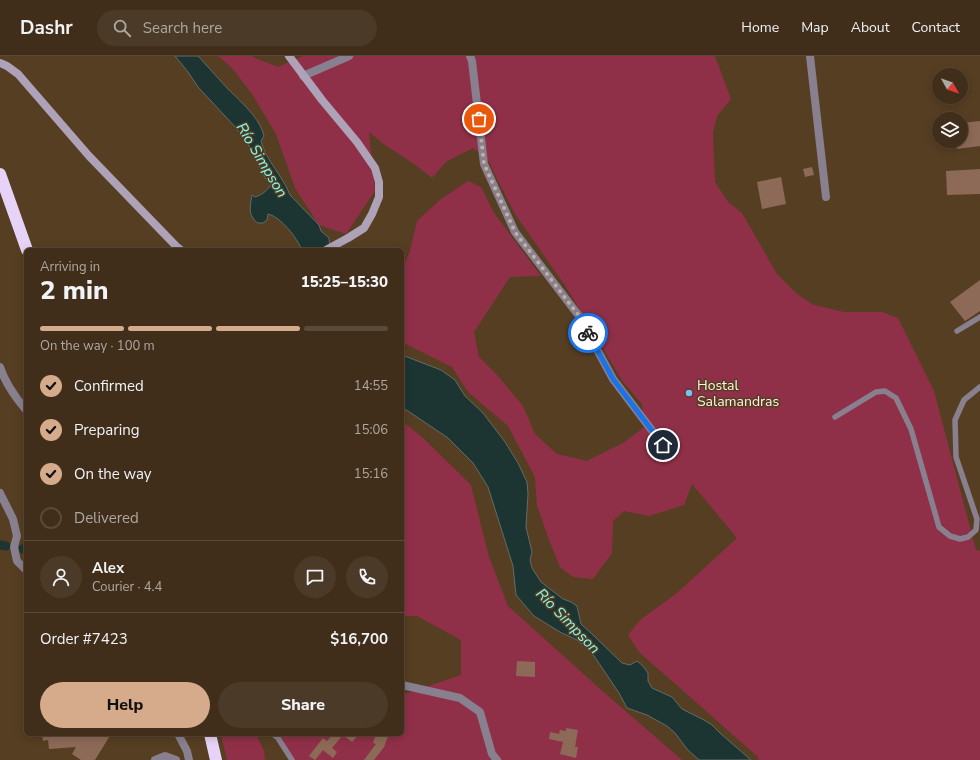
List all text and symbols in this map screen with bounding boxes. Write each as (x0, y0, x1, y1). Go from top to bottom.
search box (97, 10, 377, 46)
text: Dashr (20, 15, 73, 41)
icon: search (111, 17, 133, 39)
text: Search here (143, 18, 222, 38)
text: Home (741, 18, 779, 37)
text: Map (801, 18, 829, 37)
text: About (851, 18, 890, 37)
text: Contact (912, 18, 960, 37)
north arrow (932, 68, 968, 104)
map controls (932, 68, 968, 148)
pin (462, 102, 496, 136)
icon: bag (468, 108, 490, 130)
button: layers (932, 112, 968, 148)
water label: Río Simpson (232, 119, 292, 201)
text: Arriving in (40, 258, 100, 276)
text: 15:25–15:30 (301, 272, 388, 292)
text: 2 min (40, 273, 108, 308)
courier (568, 313, 608, 353)
icon: bike (577, 322, 599, 344)
text: On the way · 100 m (40, 337, 155, 355)
icon: check (40, 375, 62, 397)
text: Confirmed (74, 376, 144, 396)
place label: Hostal Salamandras (697, 376, 779, 411)
text: 14:55 (354, 377, 388, 395)
marker: Hostal Salamandras (684, 388, 694, 398)
icon: check (40, 419, 62, 441)
text: Preparing (74, 420, 139, 440)
text: 15:06 (354, 421, 388, 439)
pin (646, 428, 680, 462)
icon: home (652, 434, 674, 456)
icon: check (40, 463, 62, 485)
text: On the way (74, 464, 152, 484)
text: 15:16 (354, 465, 388, 483)
text: Delivered (74, 508, 139, 528)
button: person (40, 556, 82, 598)
button: chat (294, 556, 336, 598)
button: phone (346, 556, 388, 598)
text: Alex (92, 558, 124, 578)
text: Courier · 4.4 (92, 578, 162, 596)
water label: Río Simpson (532, 584, 604, 658)
text: Order #7423 (40, 629, 128, 649)
text: $16,700 (330, 629, 388, 649)
button: Help (40, 682, 210, 728)
button: Share (218, 682, 388, 728)

